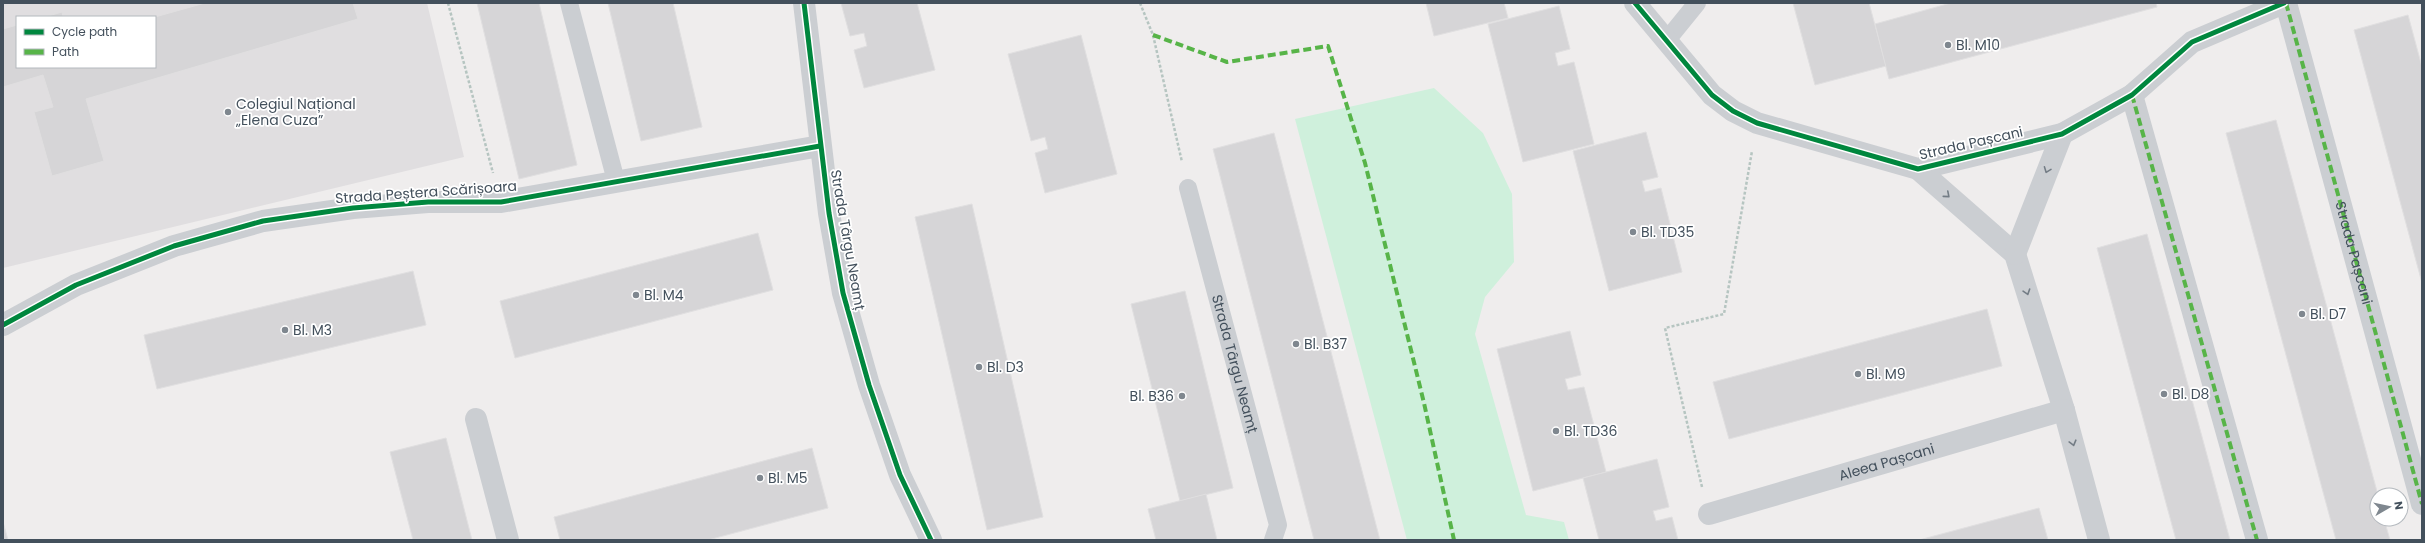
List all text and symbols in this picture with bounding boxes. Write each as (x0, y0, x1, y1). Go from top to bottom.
legend (16, 16, 156, 68)
text: Cycle path (52, 23, 117, 40)
place label: Bl. M10 (1956, 35, 2000, 55)
marker: Bl. M10 (1943, 40, 1953, 50)
text: Path (52, 43, 79, 60)
place label: Colegiul Național „Elena Cuza” (235, 94, 356, 130)
marker: Colegiul Național „Elena Cuza” (223, 107, 233, 117)
street label: Strada Pașcani (1917, 121, 2025, 165)
one-way arrow (2044, 167, 2052, 174)
street label: Strada Târgu Neamț (826, 168, 870, 312)
street label: Strada Peștera Scărișoara (334, 176, 518, 208)
one-way arrow (1942, 190, 1950, 198)
street label: Strada Pașcani (2330, 199, 2377, 307)
place label: Bl. TD35 (1641, 222, 1694, 242)
marker: Bl. TD35 (1628, 227, 1638, 237)
place label: Bl. M4 (644, 285, 684, 305)
one-way arrow (2022, 288, 2031, 295)
marker: Bl. M4 (631, 290, 641, 300)
street label: Strada Târgu Neamț (1207, 292, 1263, 435)
place label: Bl. D7 (2310, 304, 2347, 324)
marker: Bl. D7 (2297, 309, 2307, 319)
place label: Bl. M3 (293, 320, 332, 340)
marker: Bl. M3 (280, 325, 290, 335)
place label: Bl. B37 (1304, 334, 1348, 354)
marker: Bl. B37 (1291, 339, 1301, 349)
place label: Bl. D3 (987, 357, 1024, 377)
marker: Bl. D3 (974, 362, 984, 372)
place label: Bl. M9 (1866, 364, 1906, 384)
marker: Bl. M9 (1853, 369, 1863, 379)
place label: Bl. D8 (2172, 384, 2210, 404)
place label: Bl. B36 (1130, 386, 1174, 406)
marker: Bl. D8 (2159, 389, 2169, 399)
marker: Bl. B36 (1177, 391, 1187, 401)
place label: Bl. TD36 (1564, 421, 1617, 441)
marker: Bl. TD36 (1551, 426, 1561, 436)
street label: Aleea Pașcani (1836, 439, 1937, 485)
one-way arrow (2068, 439, 2077, 446)
place label: Bl. M5 (768, 468, 808, 488)
marker: Bl. M5 (755, 473, 765, 483)
north arrow (2369, 487, 2409, 527)
text: N (2390, 500, 2407, 511)

